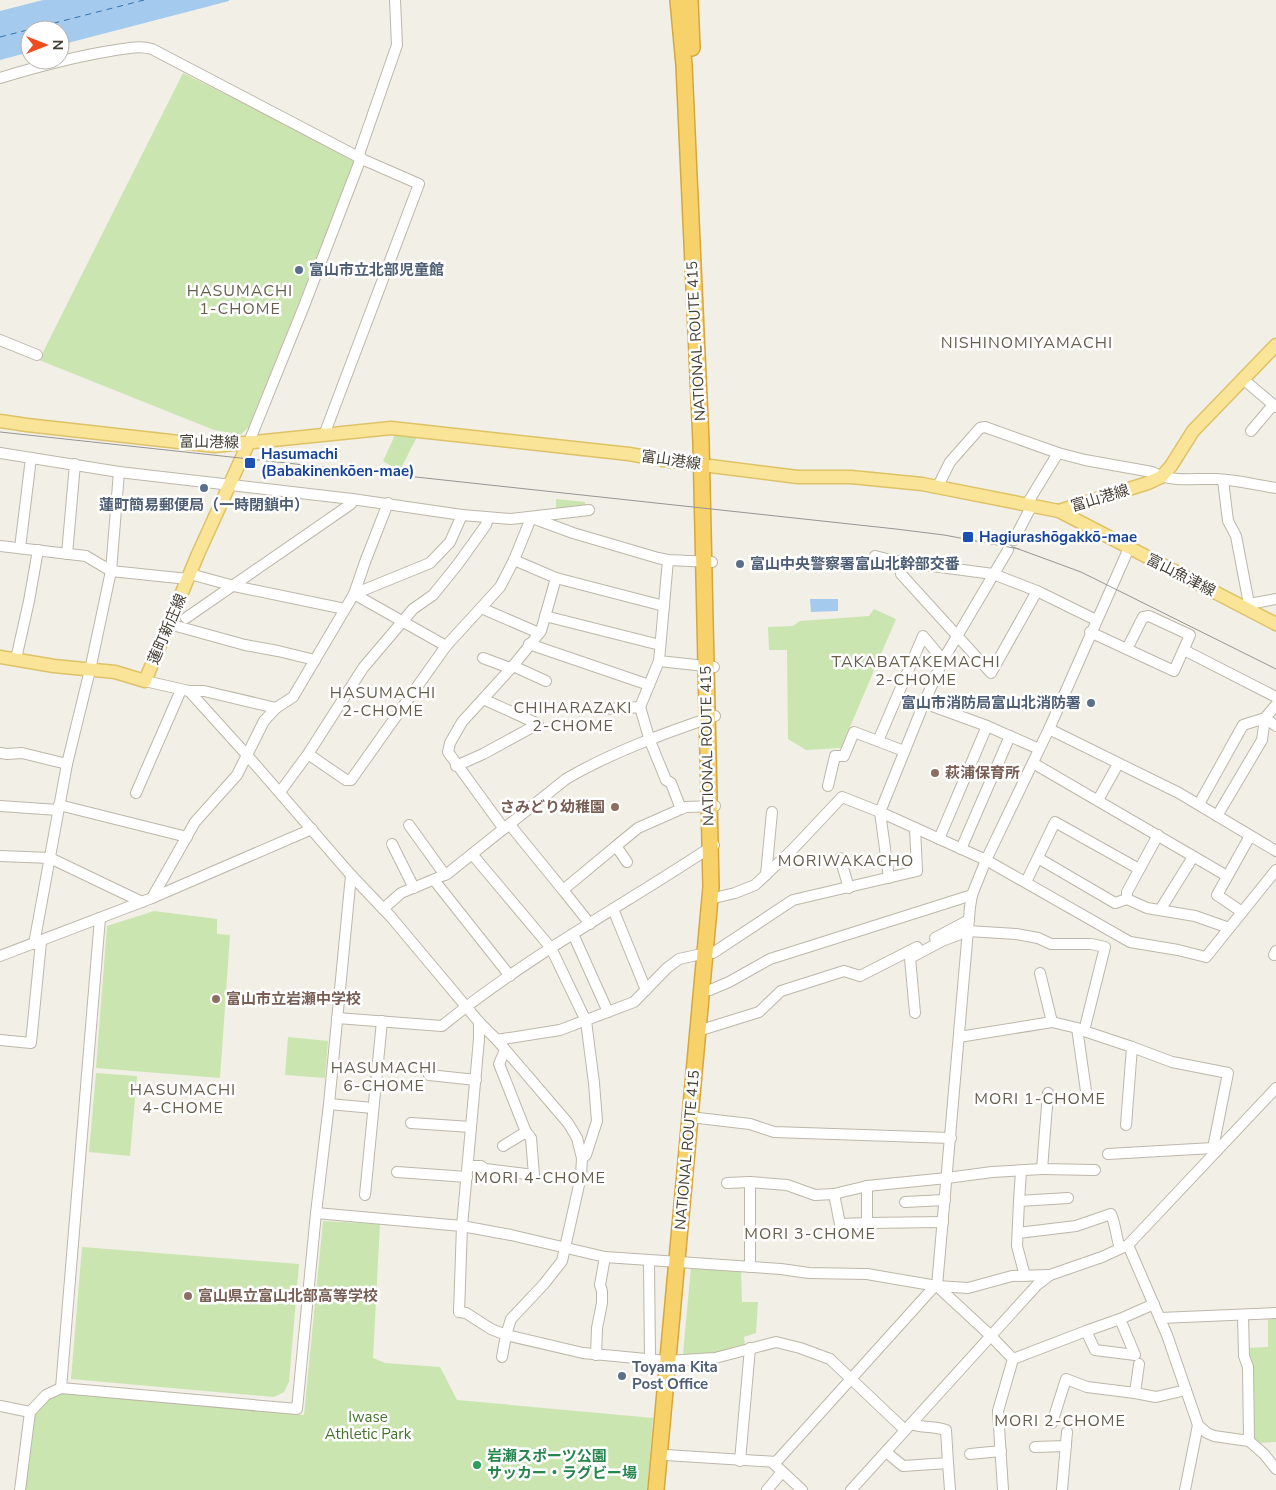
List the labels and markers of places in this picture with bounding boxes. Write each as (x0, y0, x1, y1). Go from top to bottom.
place label: 富山市立北部児童館 (309, 260, 444, 280)
marker: 富山市立北部児童館 (293, 264, 305, 276)
place label: Hasumachi (Babakinenkōen-mae) (261, 444, 414, 481)
marker: Hasumachi (Babakinenkōen-mae) (243, 456, 257, 470)
marker: 蓮町簡易郵便局（一時閉鎖中） (198, 482, 210, 494)
place label: 蓮町簡易郵便局（一時閉鎖中） (99, 495, 309, 515)
place label: Hagiurashōgakkō-mae (979, 527, 1137, 547)
marker: Hagiurashōgakkō-mae (961, 530, 975, 544)
place label: 富山中央警察署富山北幹部交番 (750, 554, 960, 574)
marker: 富山中央警察署富山北幹部交番 (734, 558, 746, 570)
place label: 富山市消防局富山北消防署 (901, 693, 1081, 713)
marker: 富山市消防局富山北消防署 (1085, 697, 1097, 709)
place label: 萩浦保育所 (945, 763, 1020, 783)
marker: 萩浦保育所 (929, 767, 941, 779)
place label: さみどり幼稚園 (500, 797, 605, 817)
marker: さみどり幼稚園 (609, 801, 621, 813)
place label: 富山市立岩瀬中学校 (226, 989, 361, 1009)
marker: 富山市立岩瀬中学校 (210, 993, 222, 1005)
place label: 富山県立富山北部高等学校 (198, 1286, 378, 1306)
marker: 富山県立富山北部高等学校 (182, 1290, 194, 1302)
place label: Toyama Kita Post Office (632, 1357, 718, 1394)
marker: Toyama Kita Post Office (616, 1370, 628, 1382)
place label: 岩瀬スポーツ公園 サッカー・ラグビー場 (487, 1446, 637, 1483)
marker: 岩瀬スポーツ公園 サッカー・ラグビー場 (471, 1459, 483, 1471)

